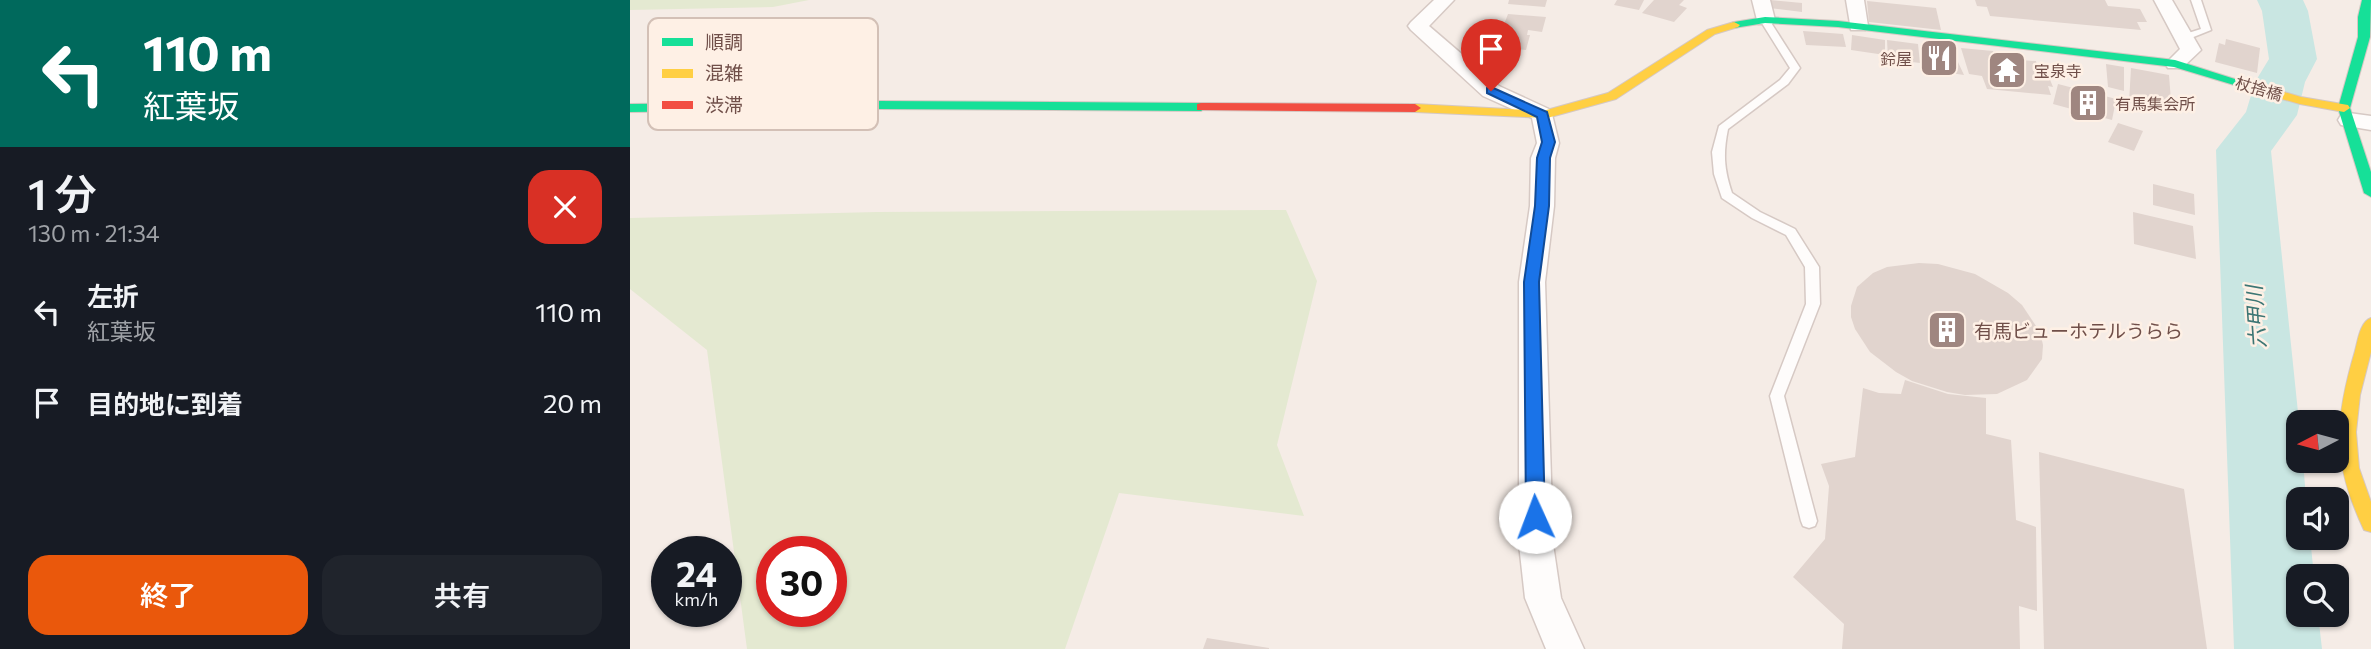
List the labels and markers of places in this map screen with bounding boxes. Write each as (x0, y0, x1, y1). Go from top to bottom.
pin (1461, 19, 1521, 91)
restaurant icon: 鈴屋 (1918, 37, 1960, 79)
place label: 鈴屋 (1880, 49, 1912, 68)
temple icon: 宝泉寺 (1986, 49, 2028, 91)
place label: 宝泉寺 (2034, 61, 2082, 80)
building icon: 有馬集会所 (2067, 82, 2109, 124)
place label: 有馬集会所 (2115, 94, 2195, 113)
building icon: 有馬ビューホテルうらら (1926, 309, 1968, 351)
place label: 有馬ビューホテルうらら (1974, 319, 2183, 342)

